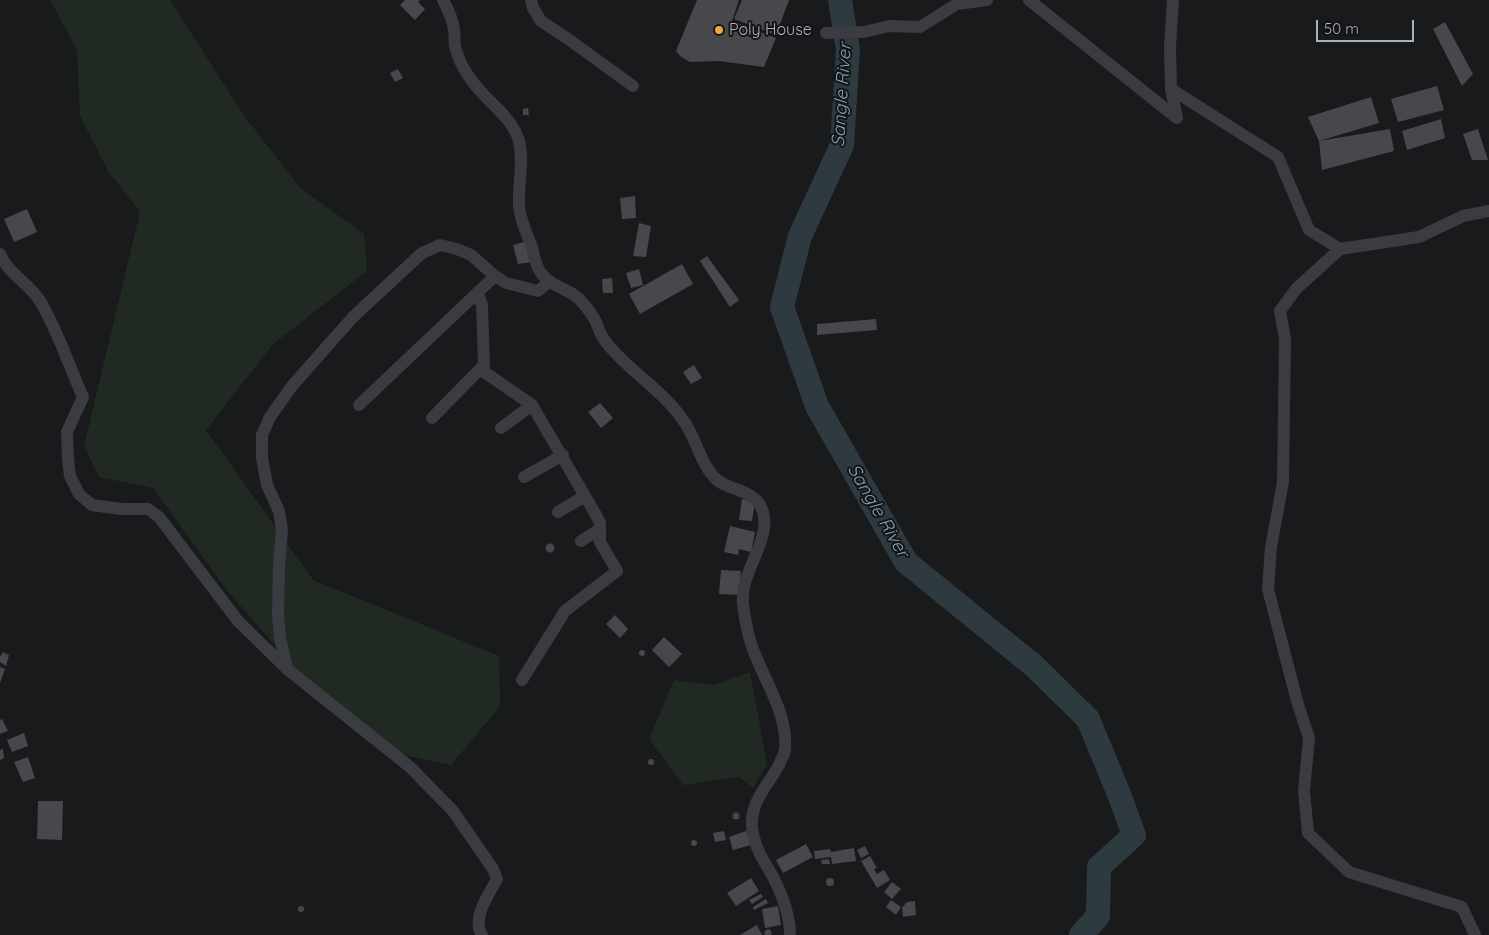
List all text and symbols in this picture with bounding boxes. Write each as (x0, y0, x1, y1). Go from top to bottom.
scale bar (1319, 10, 1416, 42)
text: 50 m (1324, 19, 1359, 38)
place label: Poly House (729, 20, 812, 40)
marker: Poly House (713, 24, 725, 36)
water label: Sangle River (828, 42, 856, 148)
water label: Sangle River (843, 461, 913, 561)

